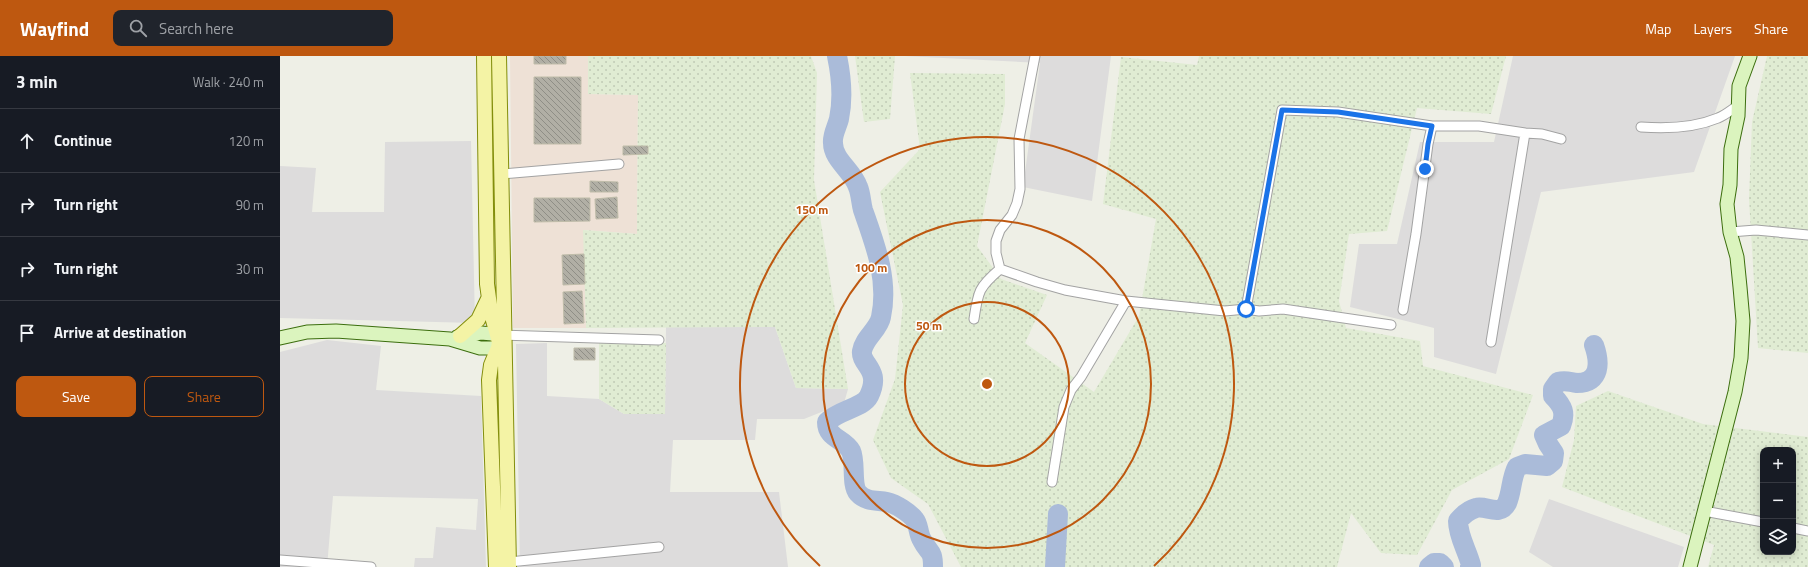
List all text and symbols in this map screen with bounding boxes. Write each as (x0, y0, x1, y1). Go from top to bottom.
search box (113, 10, 393, 46)
text: Wayfind (20, 14, 89, 43)
icon: search (127, 17, 149, 39)
text: Search here (159, 17, 234, 40)
text: Map (1645, 18, 1671, 39)
text: Layers (1693, 18, 1732, 39)
text: Share (1754, 18, 1788, 39)
text: 3 min (16, 69, 57, 95)
text: Walk · 240 m (193, 72, 264, 92)
text: Continue (54, 129, 112, 152)
icon: ahead (16, 130, 38, 152)
text: 120 m (228, 131, 264, 151)
route end (1416, 160, 1434, 178)
text: Turn right (54, 193, 118, 216)
icon: right (16, 194, 38, 216)
text: 90 m (236, 195, 264, 215)
text: 150 m (796, 200, 828, 219)
text: Turn right (54, 257, 118, 280)
icon: right (16, 258, 38, 280)
text: 100 m (855, 258, 887, 277)
text: 30 m (236, 259, 264, 279)
route start (1237, 300, 1255, 318)
text: 50 m (916, 316, 942, 335)
text: Arrive at destination (54, 321, 187, 344)
icon: arrive (16, 322, 38, 344)
button: Save (16, 376, 136, 417)
button: Share (144, 376, 264, 417)
centre of rings (980, 377, 994, 391)
map controls (1760, 447, 1796, 555)
button: + (1760, 447, 1796, 483)
button: − (1760, 483, 1796, 519)
button: layers (1760, 519, 1796, 555)

